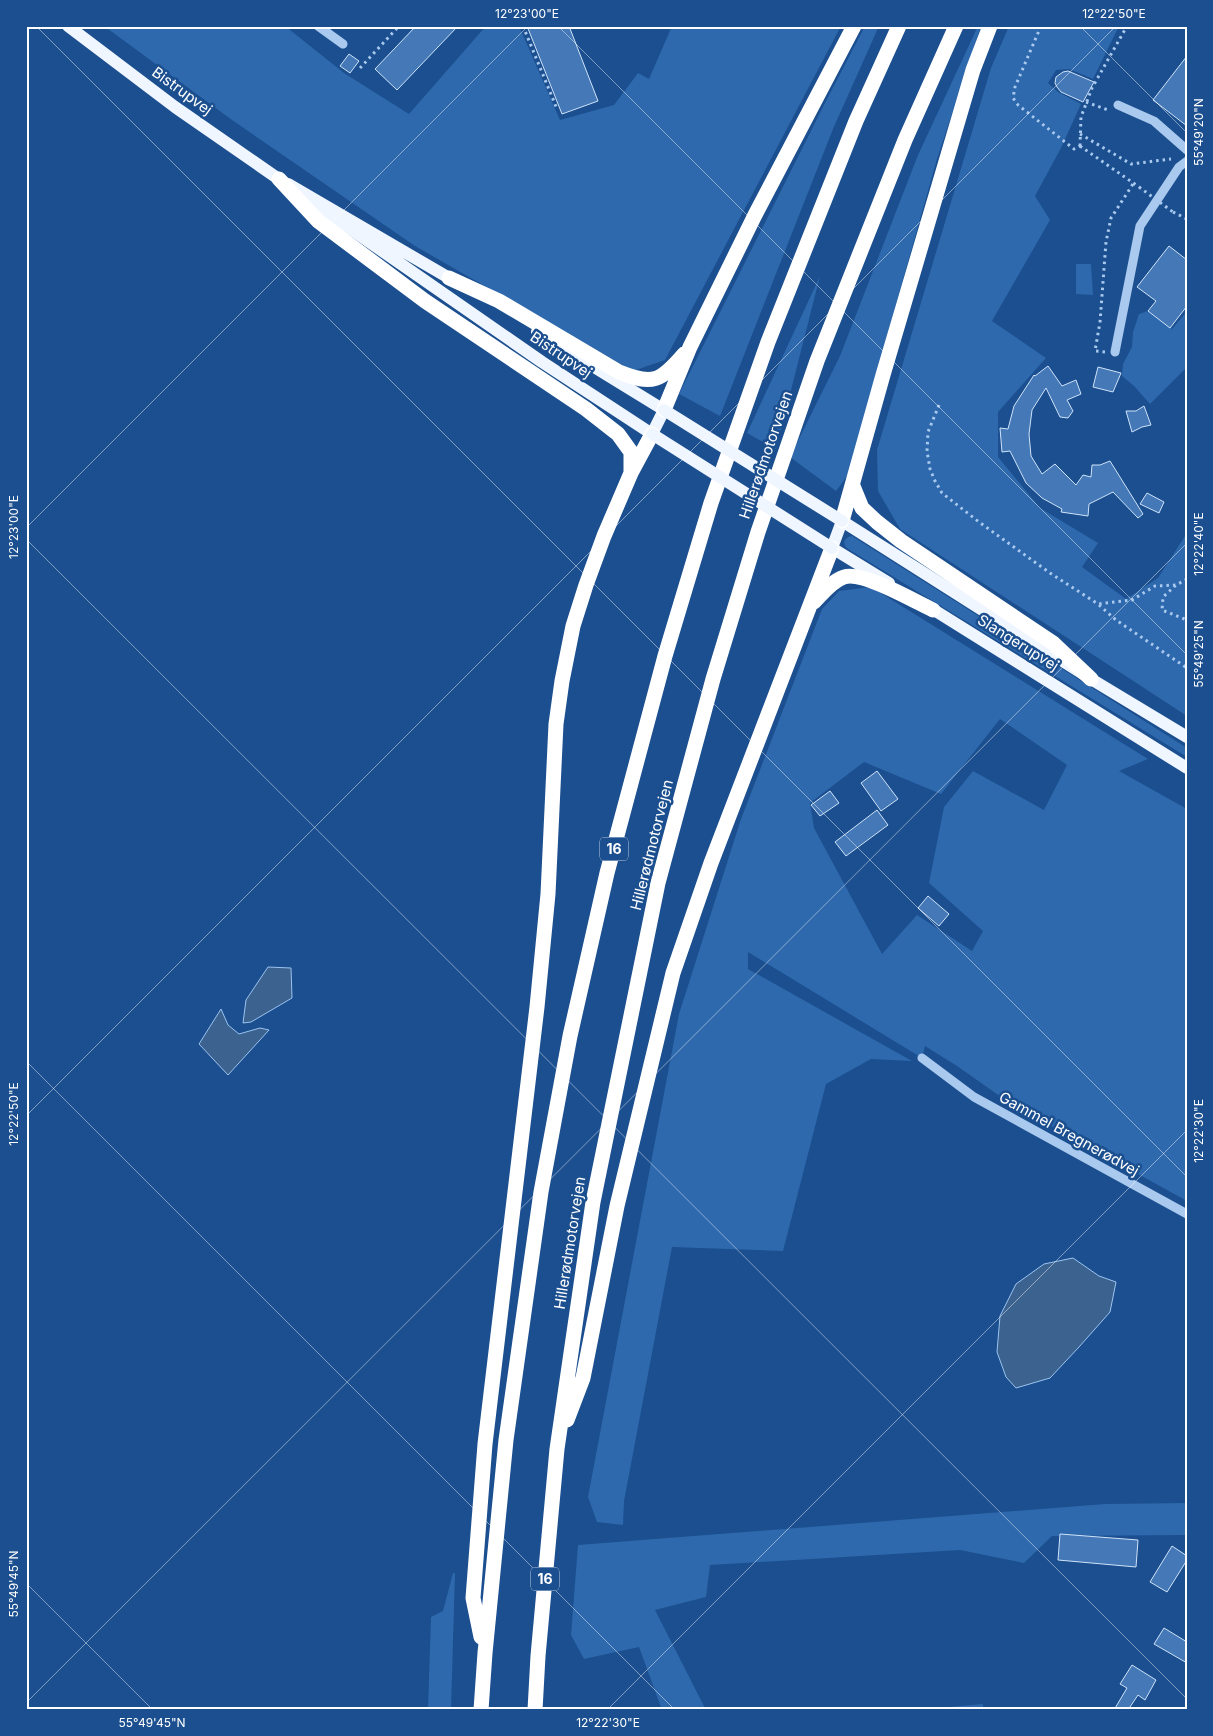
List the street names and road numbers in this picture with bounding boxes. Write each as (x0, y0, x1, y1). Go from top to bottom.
street label: Bistrupvej (148, 62, 216, 119)
street label: Bistrupvej (527, 327, 596, 382)
street label: Hillerødmotorvejen (735, 388, 796, 521)
street label: Slangerupvej (974, 610, 1062, 675)
street label: Hillerødmotorvejen (626, 777, 677, 912)
road number: 16 (600, 838, 628, 861)
street label: Gammel Bregnerødvej (996, 1087, 1143, 1180)
street label: Hillerødmotorvejen (550, 1175, 589, 1311)
road number: 16 (531, 1568, 559, 1590)

